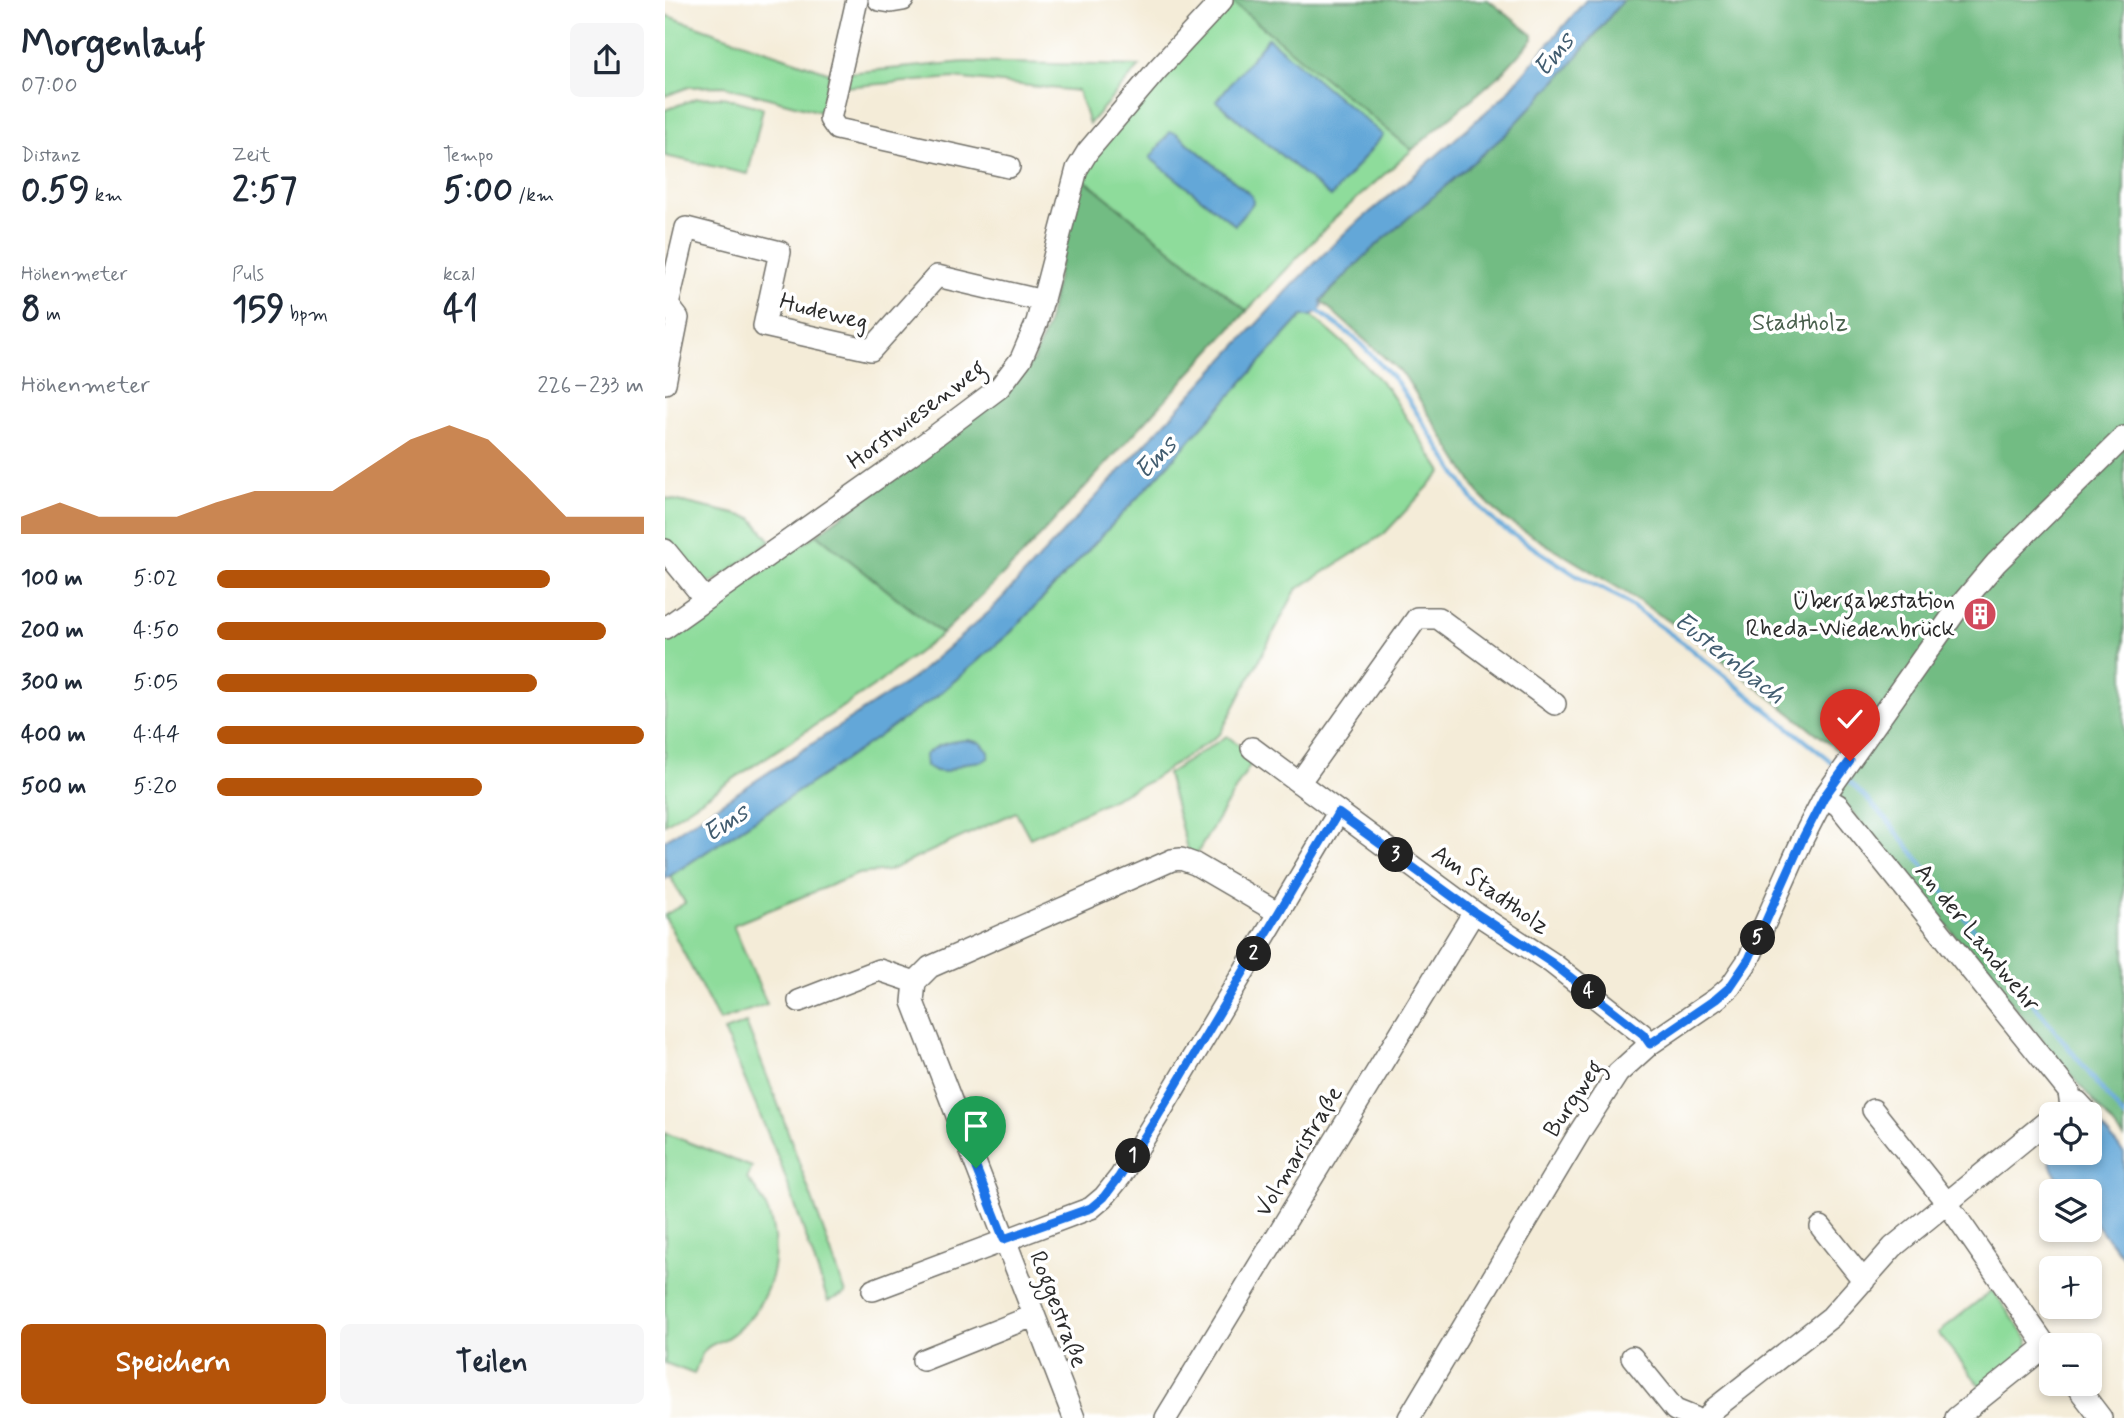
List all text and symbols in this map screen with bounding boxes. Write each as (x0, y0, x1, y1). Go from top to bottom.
text: Morgenlauf (21, 20, 205, 69)
button: share (570, 23, 644, 97)
water label: Ems (1526, 24, 1584, 84)
text: 07:00 (21, 71, 78, 101)
text: Distanz (21, 143, 81, 168)
text: Zeit (232, 143, 271, 168)
text: Tempo (443, 143, 493, 168)
text: 0.59 (21, 168, 90, 214)
text: 2:57 (232, 168, 297, 214)
text: 5:00 (443, 168, 513, 214)
text: km (90, 183, 123, 208)
text: /km (513, 183, 554, 208)
text: Höhenmeter (21, 262, 127, 287)
text: Puls (232, 262, 264, 287)
text: kcal (443, 262, 475, 287)
text: 8 (21, 287, 41, 333)
text: 159 (232, 287, 285, 333)
text: 41 (443, 287, 478, 333)
street label: Hudeweg (776, 287, 871, 338)
text: m (41, 302, 61, 327)
text: bpm (285, 302, 328, 327)
park label: Stadtholz (1752, 308, 1848, 339)
street label: Horstwiesenweg (841, 353, 994, 480)
text: Höhenmeter (21, 371, 150, 401)
text: 226–233 m (537, 371, 644, 401)
water label: Ems (1128, 428, 1187, 487)
text: 100 m (21, 564, 83, 594)
text: 5:02 (133, 564, 178, 594)
place label: Übergabestation Rheda-Wiedenbrück (1746, 586, 1955, 645)
building icon: Übergabestation Rheda-Wiedenbrück (1961, 595, 1999, 633)
water label: Eusternbach (1666, 605, 1791, 713)
text: 200 m (21, 616, 84, 646)
text: 4:50 (133, 616, 179, 646)
text: 300 m (21, 668, 83, 698)
text: 5:05 (133, 668, 178, 698)
pin (1820, 689, 1880, 761)
icon: check (1831, 700, 1869, 738)
text: 400 m (21, 720, 86, 750)
text: 4:44 (133, 720, 180, 750)
text: 500 m (21, 772, 86, 802)
text: 5:20 (133, 772, 177, 802)
water label: Ems (697, 795, 757, 851)
pin: 3 (1379, 838, 1413, 872)
street label: Am Stadtholz (1425, 838, 1555, 942)
text: 3 (1391, 842, 1400, 867)
street label: An der Landwehr (1907, 857, 2047, 1019)
pin: 5 (1741, 920, 1775, 956)
text: 5 (1752, 925, 1763, 950)
pin: 2 (1237, 936, 1271, 972)
text: 2 (1249, 941, 1258, 966)
pin: 4 (1571, 974, 1607, 1010)
text: 4 (1583, 979, 1594, 1004)
street label: Burgweg (1537, 1054, 1614, 1145)
street label: Volmaristraße (1248, 1080, 1351, 1223)
pin (946, 1096, 1006, 1168)
map controls (2039, 1102, 2102, 1396)
button: locate (2039, 1102, 2102, 1165)
icon: arrive (957, 1107, 995, 1145)
pin: 1 (1115, 1138, 1151, 1174)
text: 1 (1128, 1143, 1137, 1168)
button: layers (2039, 1179, 2102, 1242)
street label: Roggestraße (1018, 1247, 1094, 1373)
button: + (2039, 1256, 2102, 1319)
button: Speichern (21, 1324, 326, 1404)
button: Teilen (340, 1324, 644, 1404)
button: − (2039, 1333, 2102, 1396)

